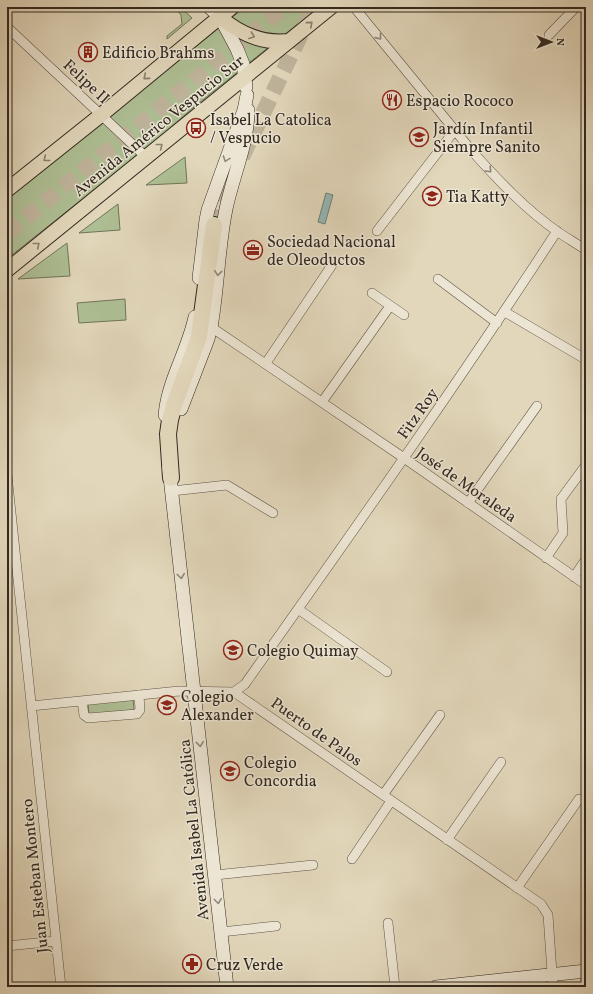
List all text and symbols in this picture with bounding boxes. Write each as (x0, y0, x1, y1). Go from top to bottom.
one-way arrow (305, 22, 312, 29)
north arrow (531, 22, 571, 62)
one-way arrow (248, 32, 255, 40)
one-way arrow (374, 33, 381, 40)
text: N (552, 38, 567, 46)
building icon: Edificio Brahms (77, 41, 99, 63)
place label: Edificio Brahms (102, 43, 215, 65)
street label: Avenida Américo Vespucio Sur (69, 50, 250, 202)
street label: Felipe II (57, 55, 114, 110)
one-way arrow (144, 73, 151, 80)
restaurant icon: Espacio Rococo (381, 89, 403, 111)
place label: Espacio Rococo (406, 91, 514, 113)
place label: Isabel La Catolica / Vespucio (210, 110, 332, 150)
bus stop icon: Isabel La Catolica / Vespucio (185, 117, 207, 139)
place label: Jardín Infantil Siempre Sanito (433, 119, 540, 159)
school or university icon: Jardín Infantil Siempre Sanito (408, 126, 430, 148)
one-way arrow (155, 143, 163, 150)
one-way arrow (43, 155, 50, 162)
one-way arrow (223, 155, 231, 162)
one-way arrow (484, 165, 491, 172)
school or university icon: Tia Katty (421, 185, 443, 207)
place label: Tia Katty (446, 187, 509, 209)
place label: Sociedad Nacional de Oleoductos (267, 232, 396, 272)
office icon: Sociedad Nacional de Oleoductos (242, 239, 264, 261)
one-way arrow (33, 243, 40, 250)
one-way arrow (214, 270, 223, 276)
street label: Fitz Roy (393, 384, 444, 444)
street label: José de Moraleda (411, 443, 521, 529)
one-way arrow (176, 573, 185, 579)
school or university icon: Colegio Quimay (222, 639, 244, 661)
place label: Colegio Quimay (247, 641, 359, 663)
place label: Colegio Alexander (181, 687, 254, 727)
street label: Puerto de Palos (266, 693, 366, 772)
school or university icon: Colegio Alexander (156, 694, 178, 716)
street label: Avenida Isabel La Católica (175, 738, 215, 922)
one-way arrow (195, 741, 204, 747)
place label: Colegio Concordia (244, 753, 317, 793)
school or university icon: Colegio Concordia (219, 760, 241, 782)
street label: Juan Esteban Montero (17, 798, 55, 954)
one-way arrow (213, 898, 222, 904)
pharmacy icon: Cruz Verde (181, 953, 203, 975)
place label: Cruz Verde (206, 955, 283, 977)

